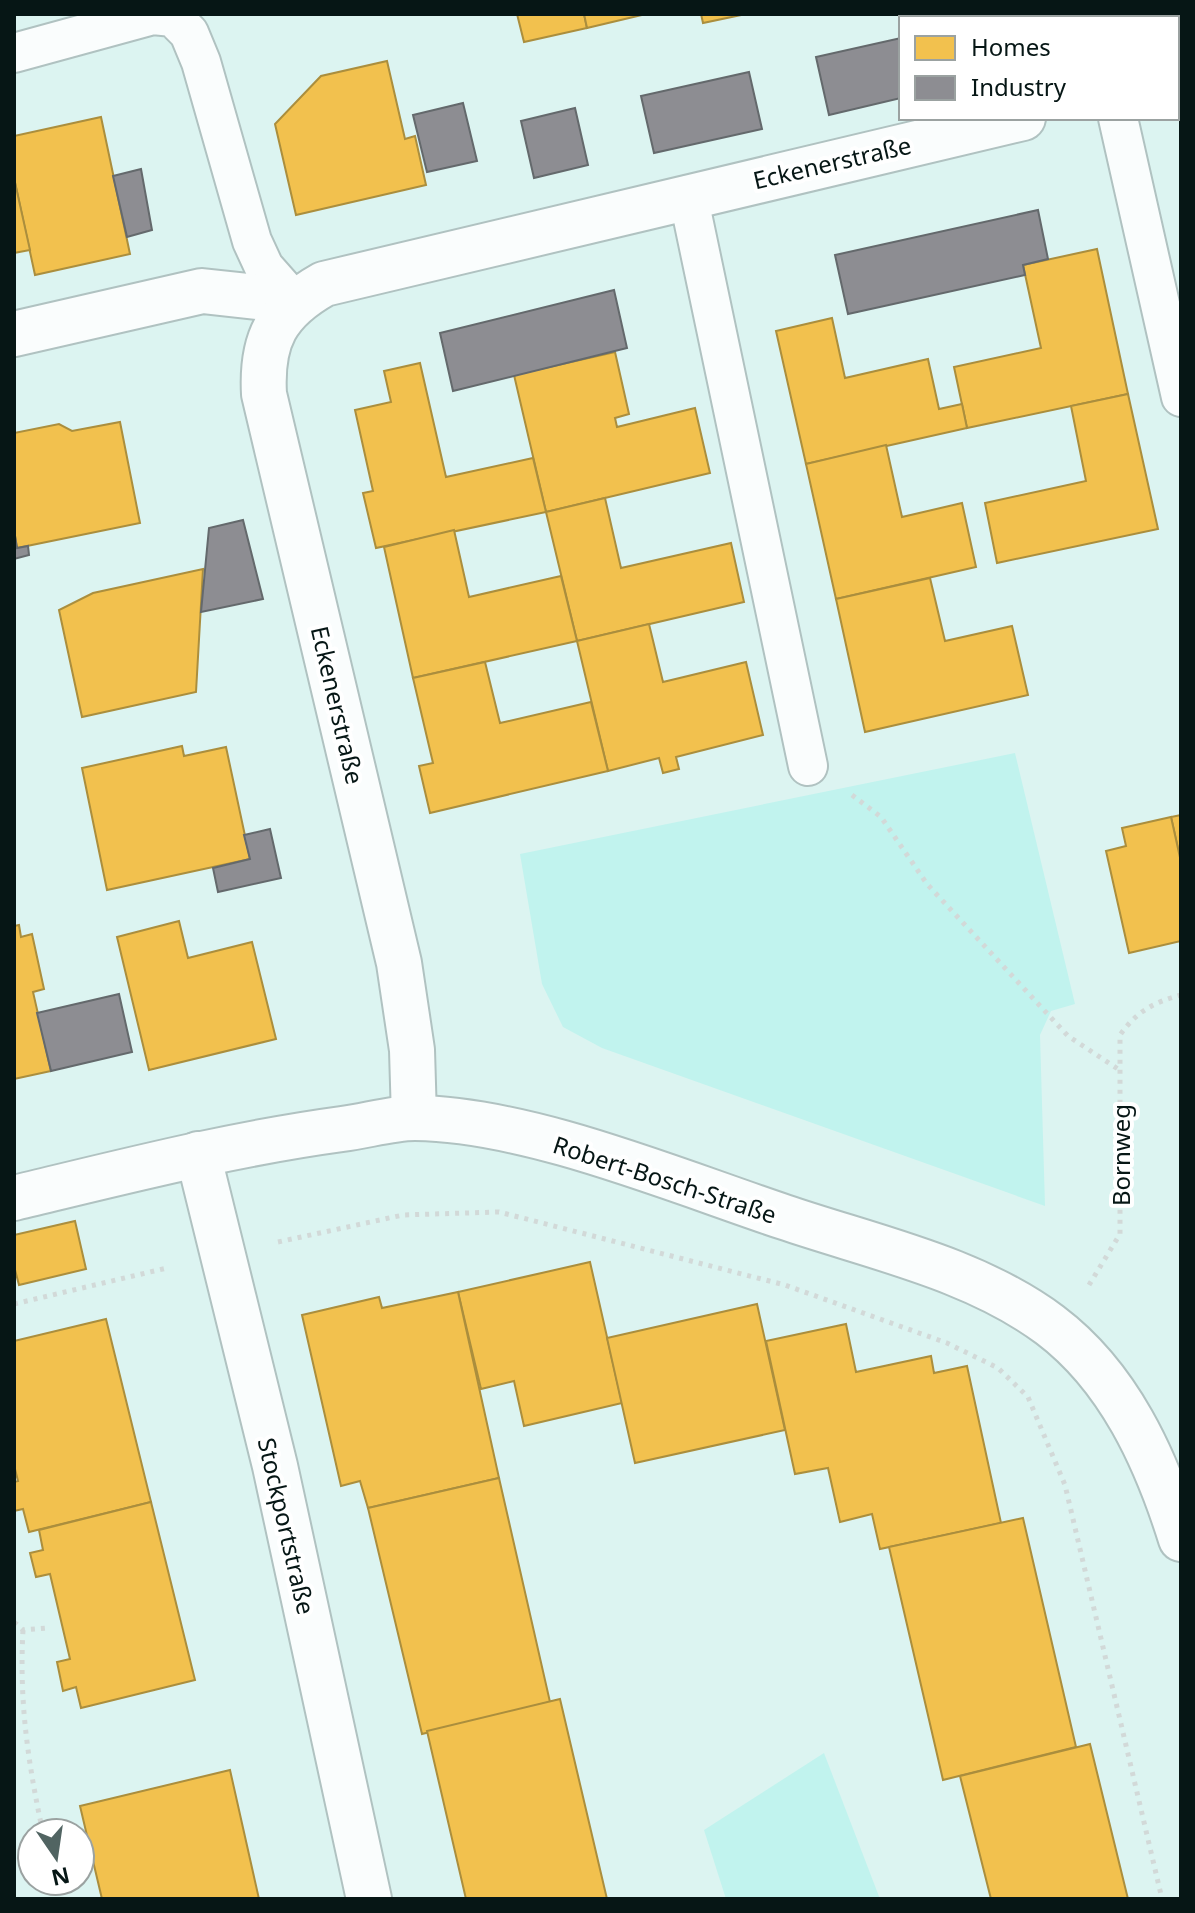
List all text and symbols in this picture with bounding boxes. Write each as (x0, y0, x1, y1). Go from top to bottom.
legend (899, 16, 1179, 120)
text: Homes (971, 30, 1051, 63)
text: Industry (971, 70, 1067, 103)
street label: Eckenerstraße (750, 128, 914, 196)
street label: Eckenerstraße (304, 623, 372, 787)
street label: Bornweg (1104, 1104, 1137, 1206)
street label: Robert-Bosch-Straße (549, 1127, 781, 1231)
street label: Stockportstraße (251, 1434, 323, 1618)
north arrow (16, 1817, 96, 1897)
text: N (49, 1861, 73, 1894)

